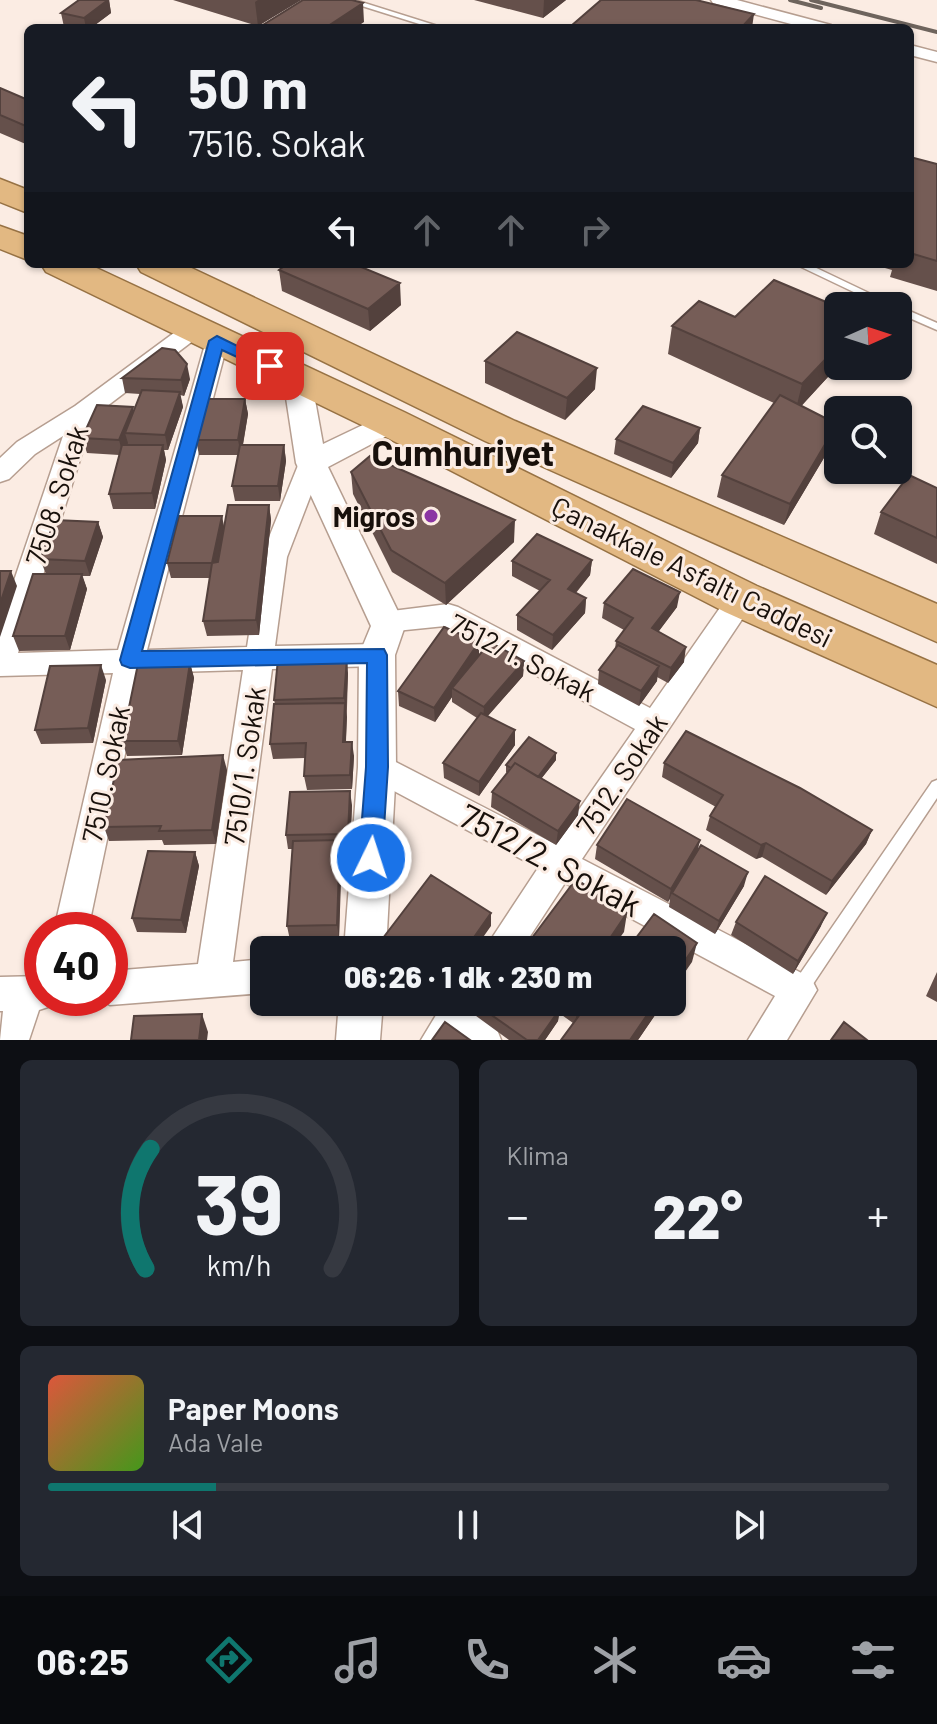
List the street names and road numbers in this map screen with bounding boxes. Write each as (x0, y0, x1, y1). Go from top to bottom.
street label: 7508. Sokak (17, 421, 95, 569)
street label: Çanakkale Asfaltı Caddesi (546, 488, 838, 654)
street label: 7512/1. Sokak (444, 606, 602, 708)
street label: 7510/1. Sokak (216, 684, 272, 848)
street label: 7510. Sokak (74, 702, 136, 846)
street label: 7512. Sokak (568, 707, 674, 841)
street label: 7512/2. Sokak (453, 794, 649, 924)

